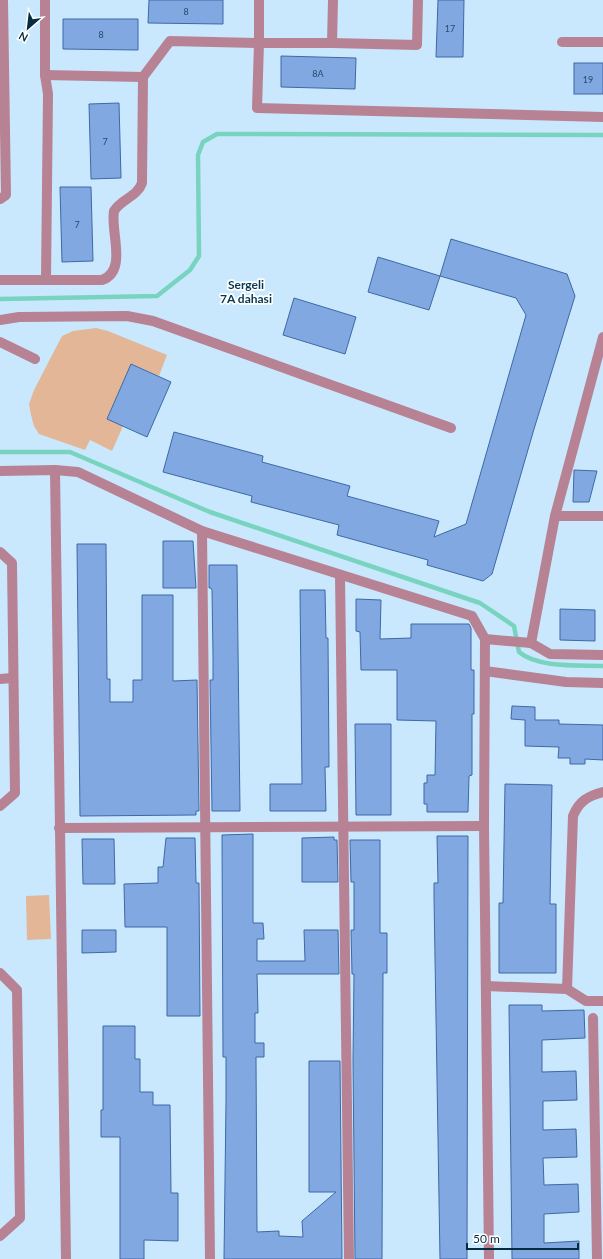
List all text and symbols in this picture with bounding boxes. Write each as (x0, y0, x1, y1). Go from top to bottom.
house number: 8 (183, 6, 189, 17)
north arrow (8, 8, 48, 48)
house number: 17 (445, 23, 455, 34)
house number: 8 (98, 29, 104, 40)
text: N (16, 30, 30, 45)
house number: 8А (312, 68, 325, 79)
house number: 19 (583, 74, 593, 85)
house number: 7 (102, 136, 108, 147)
house number: 7 (74, 219, 80, 230)
district label: Sergeli 7A dahasi (220, 277, 272, 306)
scale bar (467, 1225, 578, 1251)
text: 50 m (473, 1231, 500, 1246)

